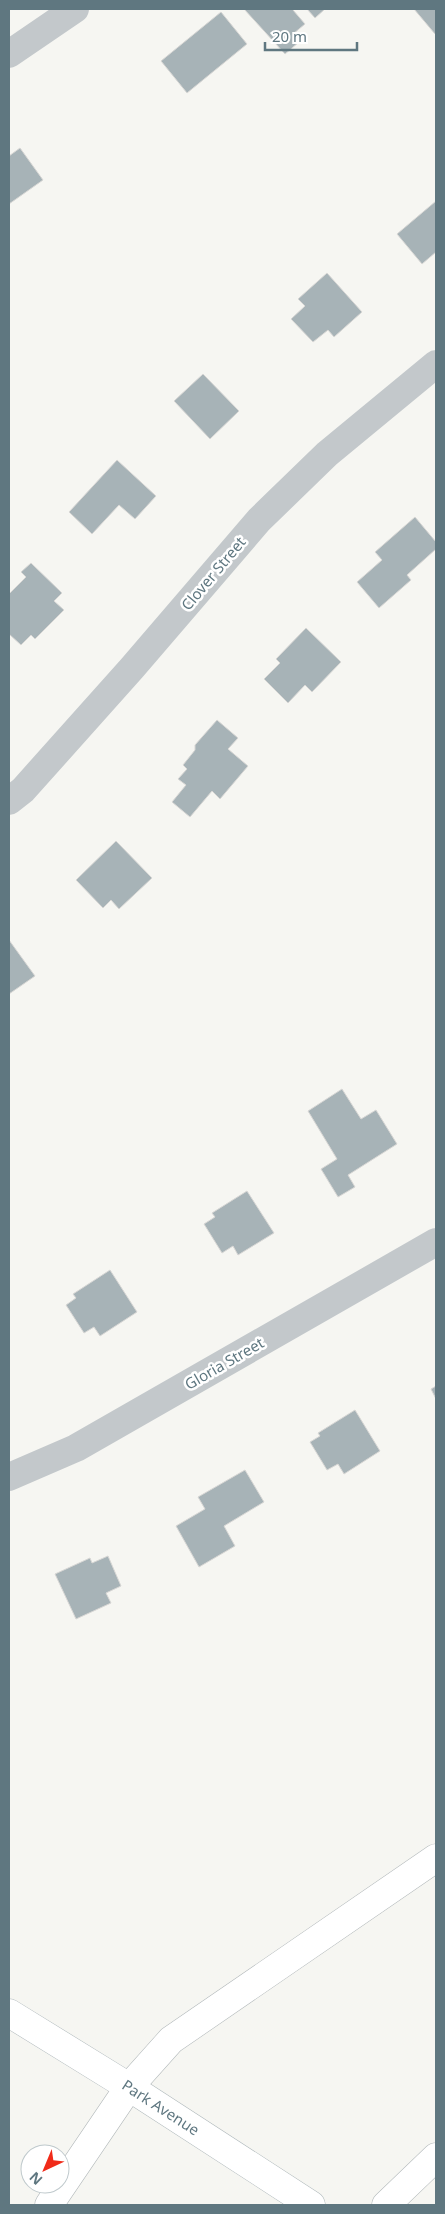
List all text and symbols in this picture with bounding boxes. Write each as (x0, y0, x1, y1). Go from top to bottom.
scale bar (265, 20, 358, 52)
text: 20 m (272, 26, 307, 46)
street label: Clover Street (176, 532, 250, 614)
street label: Gloria Street (181, 1332, 268, 1394)
street label: Park Avenue (119, 2075, 203, 2139)
north arrow (20, 2144, 70, 2194)
text: N (25, 2168, 46, 2190)

